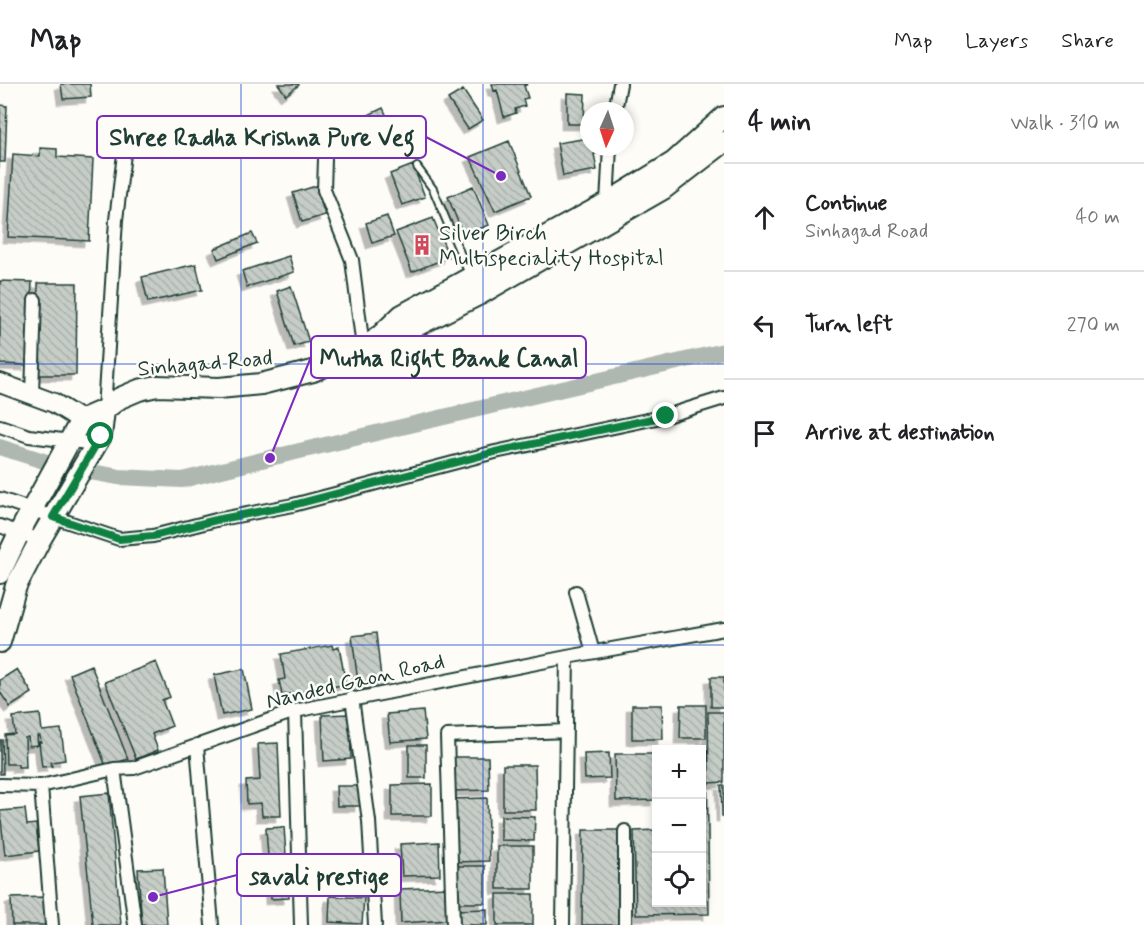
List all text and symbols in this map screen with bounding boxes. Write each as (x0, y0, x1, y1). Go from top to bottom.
text: Map (30, 23, 81, 60)
text: Map (894, 27, 932, 55)
text: Layers (965, 27, 1028, 55)
text: Share (1061, 27, 1114, 55)
north arrow (580, 102, 634, 156)
text: 4 min (748, 106, 811, 140)
text: Walk · 310 m (1010, 110, 1120, 137)
callout: Shree Radha Krishna Pure Veg (97, 116, 426, 158)
text: Shree Radha Krishna Pure Veg (109, 123, 415, 157)
text: Continue (805, 190, 887, 218)
icon: ahead (748, 201, 781, 234)
text: 40 m (1076, 204, 1120, 231)
text: Sinhagad Road (805, 218, 928, 245)
place label: Silver Birch Multispeciality Hospital (439, 220, 664, 273)
building icon: Silver Birch Multispeciality Hospital (410, 233, 434, 257)
icon: left (748, 309, 781, 342)
text: Turn left (805, 311, 893, 339)
text: 270 m (1067, 312, 1120, 339)
callout: Mutha Right Bank Canal (311, 336, 586, 378)
street label: Sinhagad Road (137, 344, 274, 385)
text: Mutha Right Bank Canal (320, 344, 579, 378)
route end (652, 402, 678, 428)
icon: arrive (748, 417, 781, 450)
text: Arrive at destination (805, 419, 995, 447)
route start (87, 422, 113, 448)
street label: Nanded Gaon Road (264, 648, 447, 716)
map controls (652, 745, 706, 907)
button: + (652, 745, 706, 799)
button: − (652, 799, 706, 853)
button: locate (652, 853, 706, 907)
callout: savali prestige (237, 854, 401, 896)
text: savali prestige (248, 862, 389, 894)

